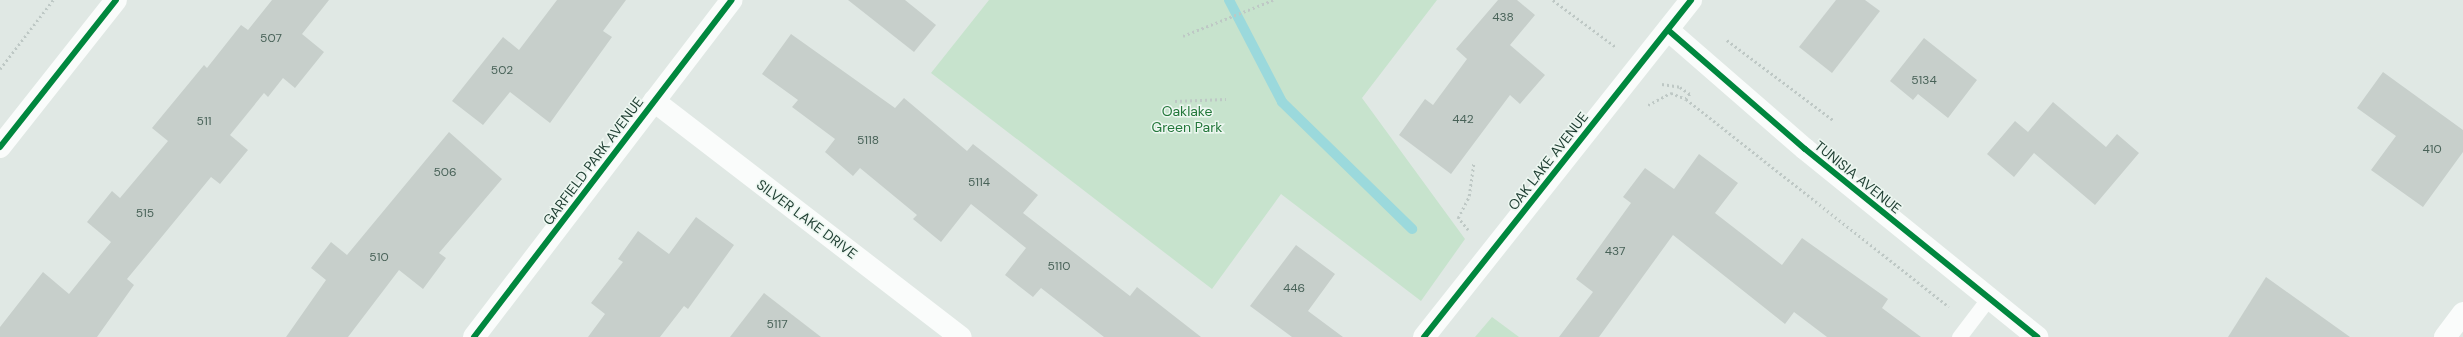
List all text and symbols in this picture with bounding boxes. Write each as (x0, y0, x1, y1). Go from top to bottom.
house number: 438 (1492, 11, 1514, 25)
house number: 507 (260, 32, 282, 46)
house number: 502 (491, 64, 513, 78)
house number: 5134 (1911, 74, 1937, 88)
street label: GARFIELD PARK AVENUE (539, 94, 647, 228)
park label: Oaklake Green Park (1152, 103, 1222, 136)
street label: OAK LAKE AVENUE (1505, 109, 1591, 213)
house number: 442 (1452, 113, 1474, 127)
house number: 511 (197, 115, 211, 129)
house number: 5118 (857, 134, 879, 148)
street label: TUNISIA AVENUE (1811, 137, 1905, 217)
house number: 410 (2422, 143, 2442, 157)
house number: 506 (433, 166, 457, 180)
street label: SILVER LAKE DRIVE (753, 176, 861, 262)
house number: 5114 (968, 176, 990, 190)
house number: 515 (136, 207, 154, 221)
house number: 437 (1605, 245, 1625, 259)
house number: 510 (369, 251, 389, 265)
house number: 5110 (1047, 260, 1071, 274)
house number: 446 (1283, 282, 1305, 296)
house number: 5117 (766, 318, 788, 332)

